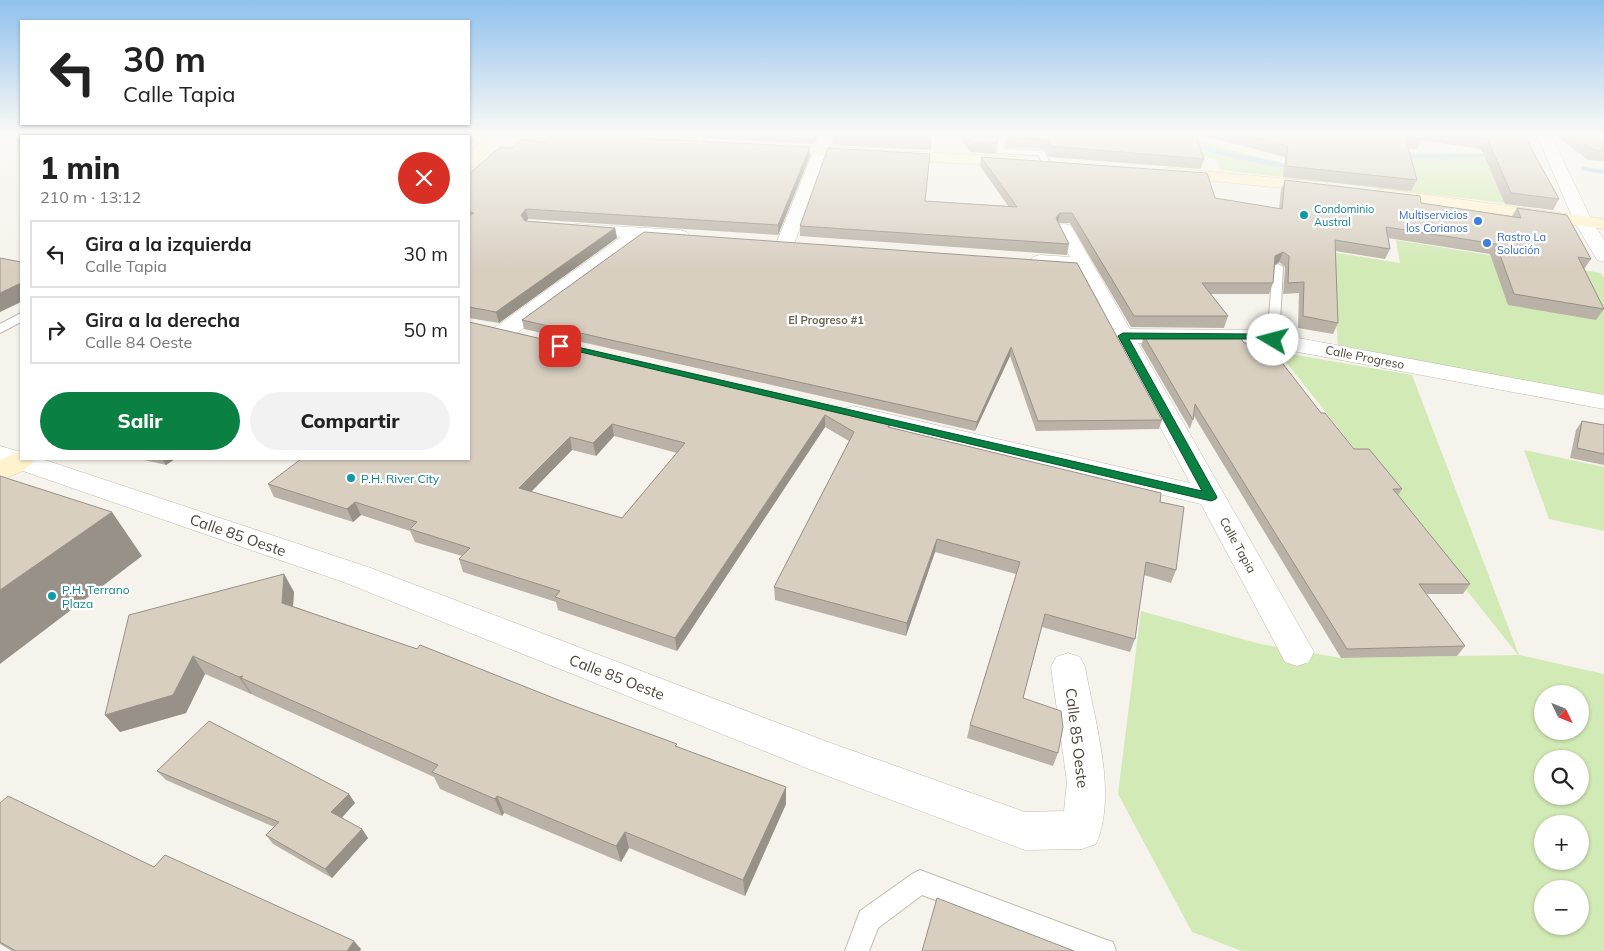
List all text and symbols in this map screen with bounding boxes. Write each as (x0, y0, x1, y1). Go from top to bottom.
text: 30 m (123, 37, 206, 81)
icon: left (40, 40, 105, 105)
text: Calle Tapia (123, 80, 236, 108)
text: 1 min (40, 149, 120, 187)
button: close (398, 152, 450, 204)
text: 210 m · 13:12 (40, 187, 141, 207)
place label: Condominio Austral (1314, 202, 1374, 229)
place label: Multiservicios los Corianos (1399, 208, 1468, 235)
marker: Condominio Austral (1298, 209, 1310, 221)
marker: Multiservicios los Corianos (1472, 215, 1484, 227)
place label: Rastro La Solución (1497, 230, 1546, 257)
text: Gira a la izquierda (85, 232, 251, 256)
marker: Rastro La Solución (1481, 237, 1493, 249)
icon: left (42, 240, 70, 268)
text: 30 m (404, 242, 448, 266)
text: Calle Tapia (85, 256, 167, 276)
text: Gira a la derecha (85, 308, 240, 332)
district label: El Progreso #1 (788, 313, 864, 327)
position arrow (1246, 313, 1298, 365)
icon: right (42, 316, 70, 344)
text: 50 m (404, 318, 448, 342)
pin (539, 325, 581, 367)
text: Calle 84 Oeste (85, 332, 192, 352)
icon: arrive (546, 332, 574, 360)
street label: Calle Progreso (1324, 342, 1406, 372)
button: Salir (40, 392, 240, 450)
button: Compartir (250, 392, 450, 450)
place label: P.H. River City (361, 471, 440, 486)
marker: P.H. River City (345, 472, 357, 484)
street label: Calle 85 Oeste (187, 510, 289, 560)
street label: Calle Tapia (1217, 515, 1259, 575)
place label: P.H. Terrano Plaza (62, 582, 130, 611)
marker: P.H. Terrano Plaza (46, 590, 58, 602)
street label: Calle 85 Oeste (567, 650, 667, 704)
north arrow (1534, 685, 1589, 740)
map controls (1534, 685, 1589, 935)
street label: Calle 85 Oeste (1061, 687, 1093, 789)
button: search (1534, 750, 1589, 805)
button: + (1534, 815, 1589, 870)
button: − (1534, 880, 1589, 935)

